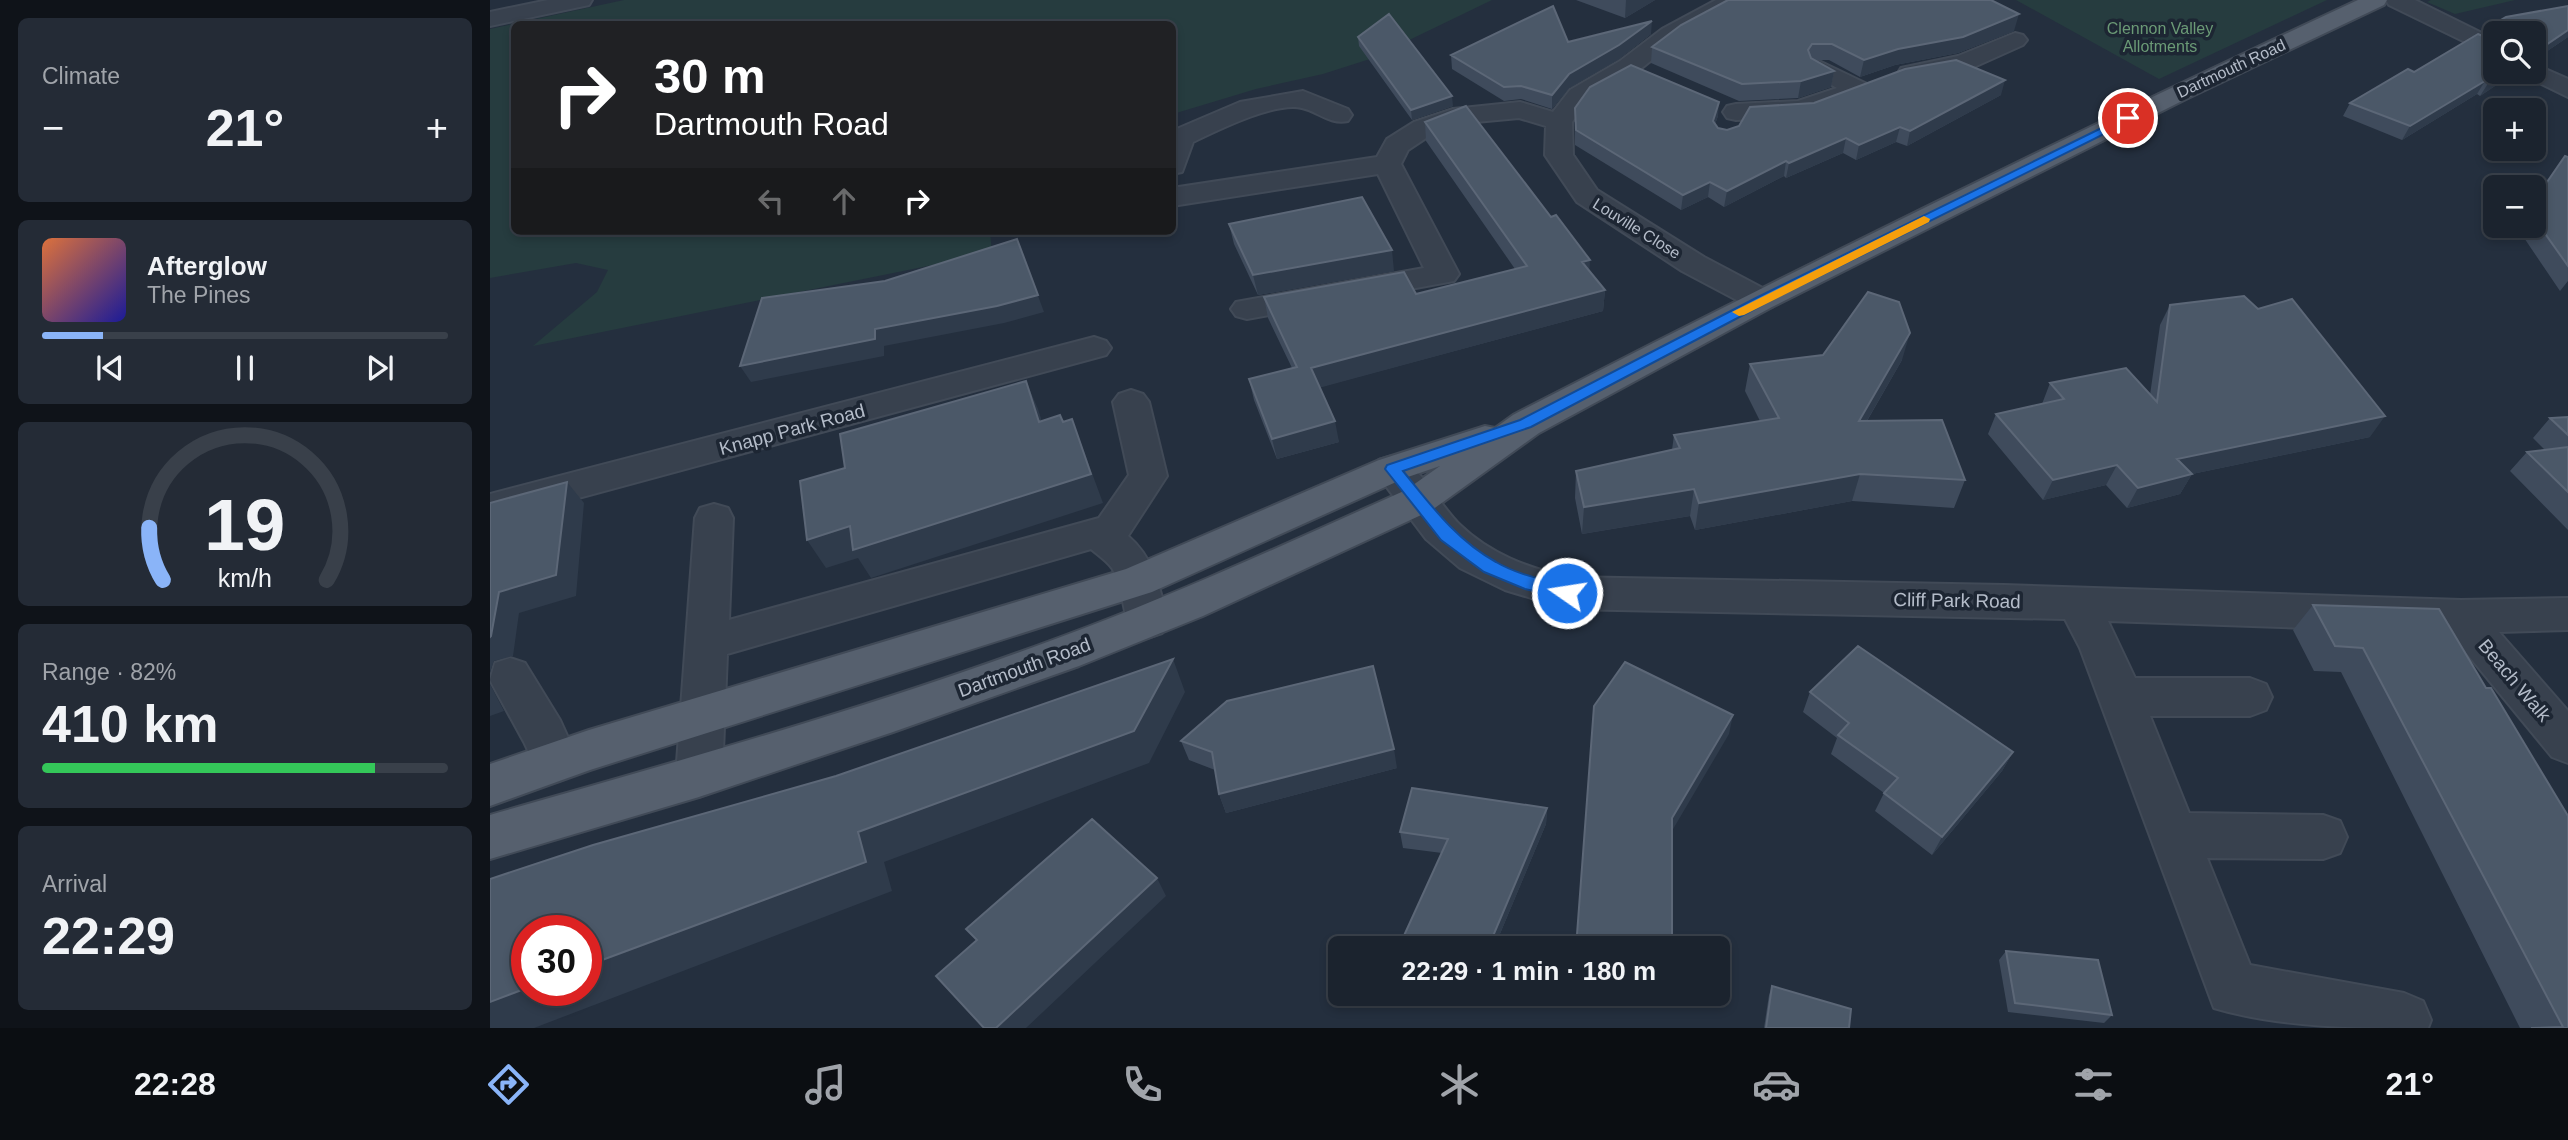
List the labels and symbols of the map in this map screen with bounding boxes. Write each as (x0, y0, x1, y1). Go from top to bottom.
park label: Clennon Valley Allotments (2107, 20, 2213, 55)
street label: Dartmouth Road (2174, 36, 2288, 101)
pin (2098, 88, 2158, 148)
street label: Louville Close (1590, 195, 1684, 262)
street label: Knapp Park Road (717, 400, 867, 459)
position arrow (1530, 556, 1604, 630)
street label: Cliff Park Road (1893, 589, 2021, 612)
street label: Dartmouth Road (955, 634, 1093, 701)
street label: Beach Walk (2474, 635, 2555, 726)
speed limit sign: 30 (511, 915, 602, 1006)

